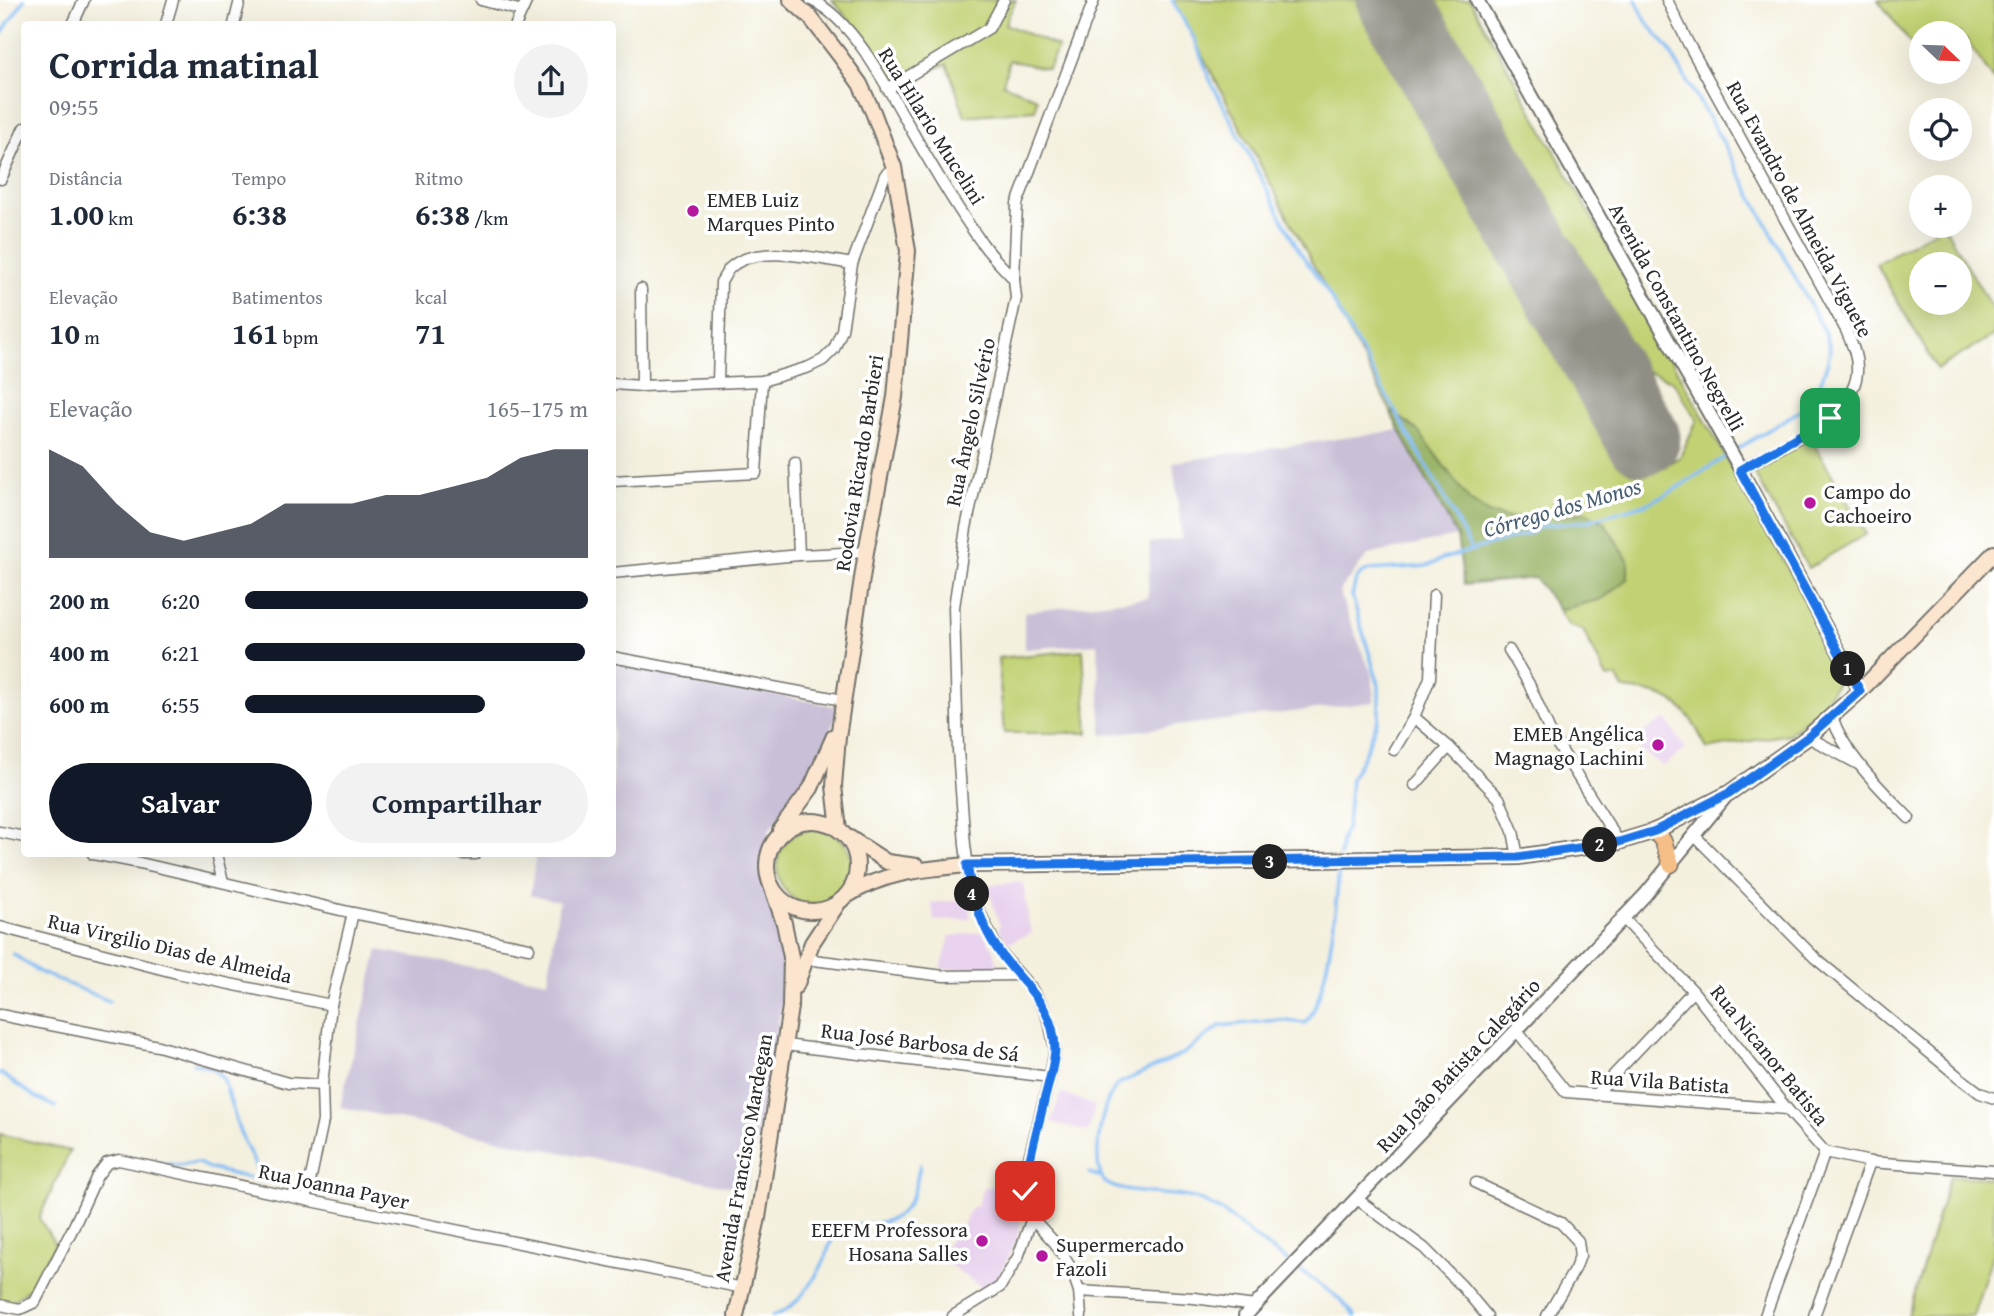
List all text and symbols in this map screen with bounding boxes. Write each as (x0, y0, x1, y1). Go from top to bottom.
north arrow (1909, 21, 1972, 84)
map controls (1909, 21, 1972, 315)
text: Corrida matinal (49, 36, 319, 92)
street label: Rua Hilario Mucelini (871, 41, 993, 211)
button: share (514, 44, 588, 118)
street label: Rua Evandro de Almeida Viguete (1719, 75, 1881, 343)
text: 09:55 (49, 90, 99, 123)
button: locate (1909, 98, 1972, 161)
text: Distância (49, 164, 123, 192)
text: Tempo (232, 164, 286, 192)
text: Ritmo (415, 164, 463, 192)
button: + (1909, 175, 1972, 238)
place label: EMEB Luiz Marques Pinto (707, 184, 835, 239)
text: 1.00 (49, 192, 104, 236)
text: 6:38 (232, 192, 287, 236)
text: 6:38 (415, 192, 470, 236)
street label: Avenida Constantino Negrelli (1601, 197, 1753, 437)
marker: EMEB Luiz Marques Pinto (685, 203, 701, 219)
text: km (104, 204, 133, 232)
text: /km (470, 204, 508, 232)
button: − (1909, 252, 1972, 315)
text: Elevação (49, 283, 118, 311)
text: Batimentos (232, 283, 323, 311)
text: kcal (415, 283, 447, 311)
text: 10 (49, 311, 80, 355)
text: 161 (232, 311, 279, 355)
text: 71 (415, 311, 446, 355)
text: m (80, 323, 100, 351)
text: bpm (279, 323, 318, 351)
street label: Rua Ângelo Silvério (937, 335, 1003, 509)
street label: Rodovia Ricardo Barbieri (827, 352, 891, 574)
pin (1800, 388, 1860, 448)
text: Elevação (49, 392, 133, 425)
text: 165–175 m (487, 392, 588, 425)
icon: arrive (1811, 399, 1849, 437)
water label: Córrego dos Monos (1479, 469, 1645, 545)
place label: Campo do Cachoeiro (1824, 476, 1912, 531)
marker: Campo do Cachoeiro (1802, 495, 1818, 511)
text: 200 m (49, 584, 110, 617)
text: 6:20 (161, 584, 200, 617)
text: 400 m (49, 636, 110, 669)
text: 6:21 (161, 636, 200, 669)
pin: 1 (1830, 652, 1866, 686)
text: 1 (1843, 654, 1852, 682)
text: 600 m (49, 688, 110, 721)
text: 6:55 (161, 688, 200, 721)
place label: EMEB Angélica Magnago Lachini (1494, 718, 1644, 773)
marker: EMEB Angélica Magnago Lachini (1650, 737, 1666, 753)
button: Salvar (49, 763, 312, 843)
button: Compartilhar (326, 763, 588, 843)
pin: 2 (1582, 828, 1618, 862)
text: 2 (1595, 830, 1604, 858)
pin: 3 (1252, 844, 1288, 880)
text: 3 (1265, 847, 1274, 875)
pin: 4 (954, 876, 990, 912)
text: 4 (967, 879, 976, 907)
street label: Rua Virgilio Dias de Almeida (45, 905, 295, 991)
street label: Rua João Batista Calegário (1369, 971, 1547, 1159)
street label: Rua Nicanor Batista (1703, 978, 1837, 1132)
street label: Rua José Barbosa de Sá (819, 1014, 1021, 1070)
street label: Avenida Francisco Mardegan (706, 1031, 780, 1285)
street label: Rua Vila Batista (1590, 1061, 1730, 1101)
street label: Rua Joanna Payer (256, 1155, 412, 1217)
pin (995, 1161, 1055, 1221)
icon: check (1006, 1172, 1044, 1210)
place label: EEEFM Professora Hosana Salles (811, 1214, 968, 1269)
place label: Supermercado Fazoli (1056, 1229, 1184, 1284)
marker: EEEFM Professora Hosana Salles (974, 1233, 990, 1249)
marker: Supermercado Fazoli (1034, 1248, 1050, 1264)

